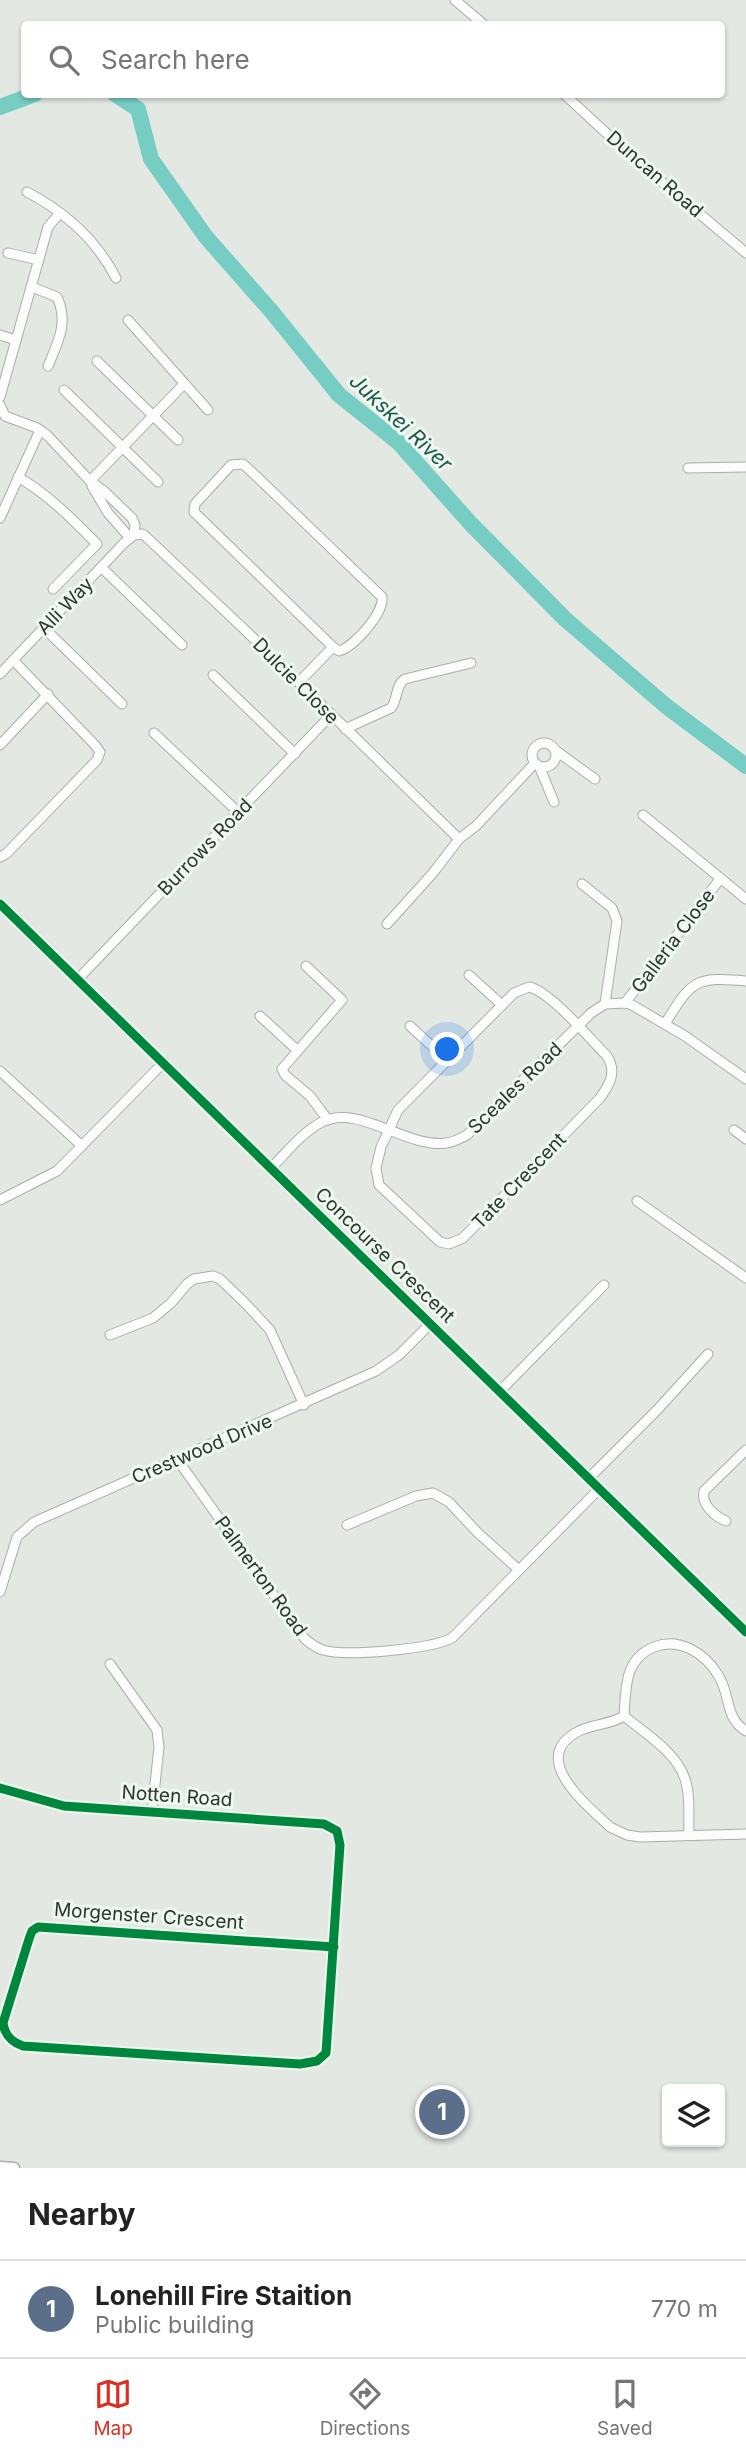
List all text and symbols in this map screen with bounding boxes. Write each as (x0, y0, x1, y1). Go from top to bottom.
search box (21, 21, 725, 98)
icon: search (45, 41, 83, 79)
text: Search here (101, 44, 250, 75)
street label: Duncan Road (602, 126, 708, 222)
water label: Jukskei River (344, 368, 458, 477)
street label: Alli Way (32, 572, 98, 640)
street label: Dulcie Close (248, 633, 344, 729)
street label: Burrows Road (153, 794, 257, 900)
street label: Galleria Close (626, 884, 720, 998)
your location (430, 1032, 464, 1066)
street label: Sceales Road (463, 1037, 567, 1139)
street label: Tate Crescent (467, 1128, 571, 1234)
street label: Concourse Crescent (311, 1183, 459, 1327)
street label: Crestwood Drive (128, 1409, 276, 1489)
street label: Palmerton Road (210, 1512, 312, 1640)
street label: Notten Road (121, 1781, 233, 1811)
street label: Morgenster Crescent (53, 1898, 245, 1934)
map controls (662, 2084, 725, 2147)
button: layers (662, 2084, 725, 2147)
pin: 1 (419, 2086, 465, 2138)
text: Nearby (28, 2196, 136, 2232)
text: Lonehill Fire Staition (95, 2280, 352, 2311)
text: 1 (46, 2295, 56, 2323)
text: 770 m (651, 2295, 718, 2323)
text: Public building (95, 2311, 254, 2339)
tab: Map (93, 2375, 133, 2440)
tab: Directions (320, 2375, 410, 2440)
tab: Saved (597, 2375, 653, 2440)

